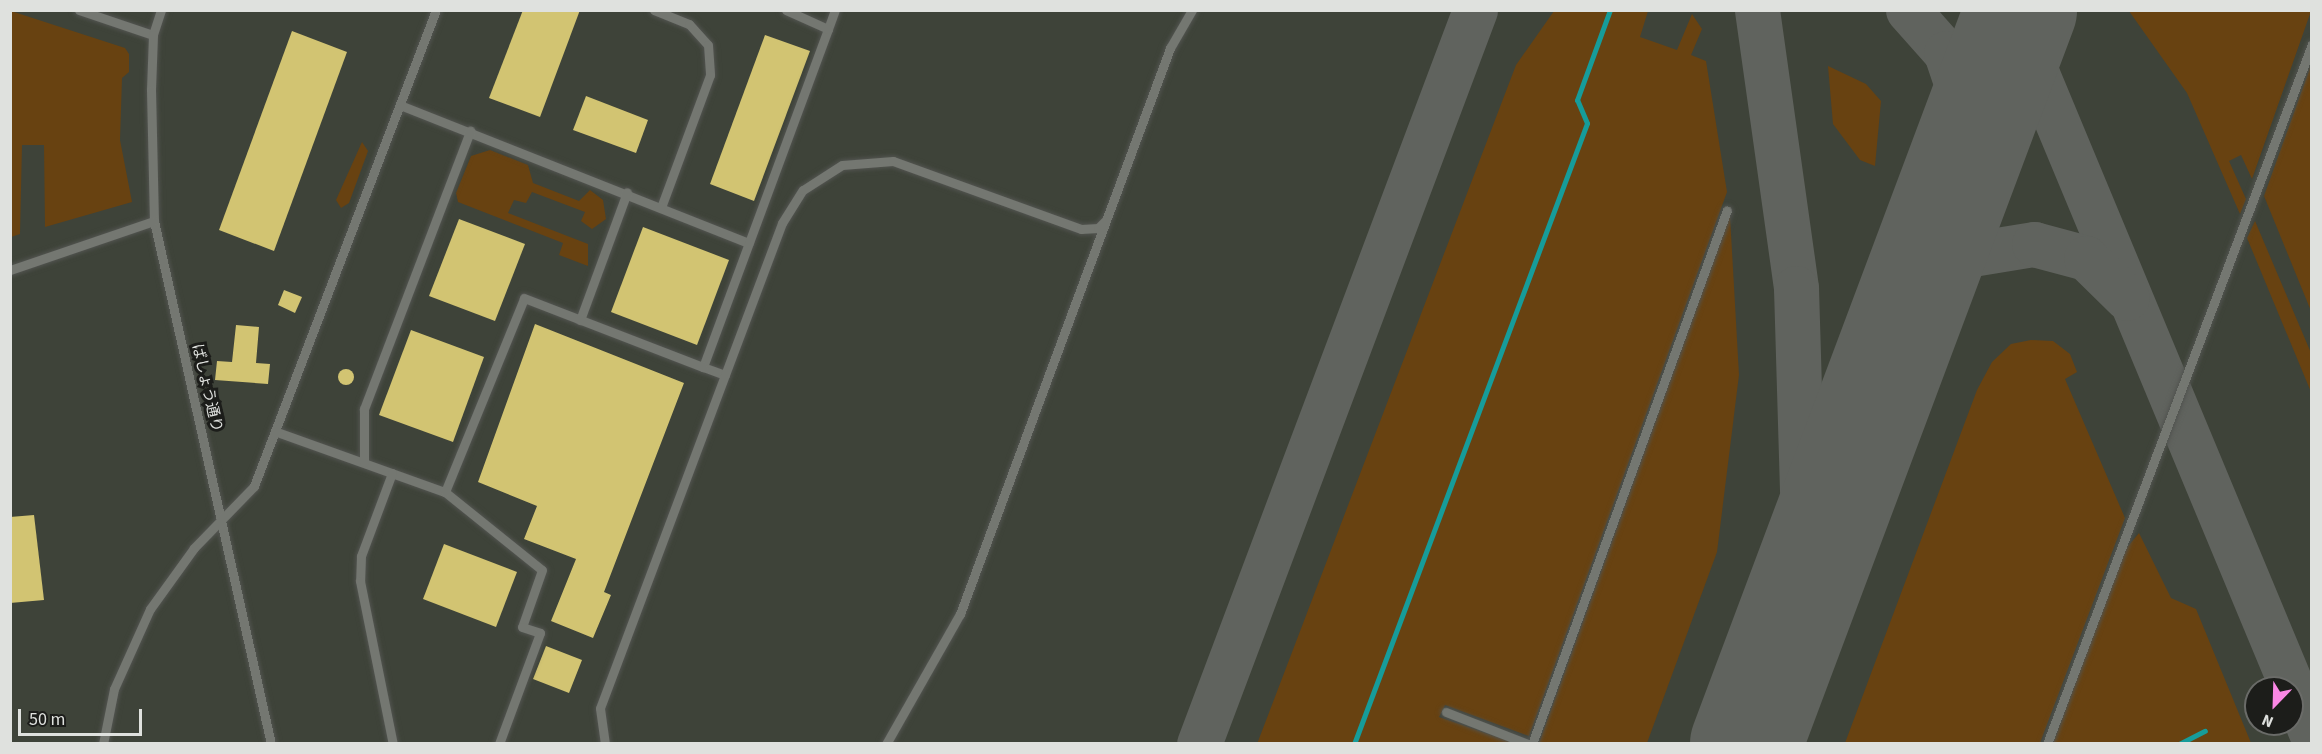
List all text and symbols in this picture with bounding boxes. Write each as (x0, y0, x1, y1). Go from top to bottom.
street label: ばしょう通り (188, 342, 226, 434)
north arrow (2244, 676, 2304, 736)
scale bar (21, 697, 146, 735)
text: 50 m (29, 707, 65, 732)
text: N (2259, 709, 2277, 733)

